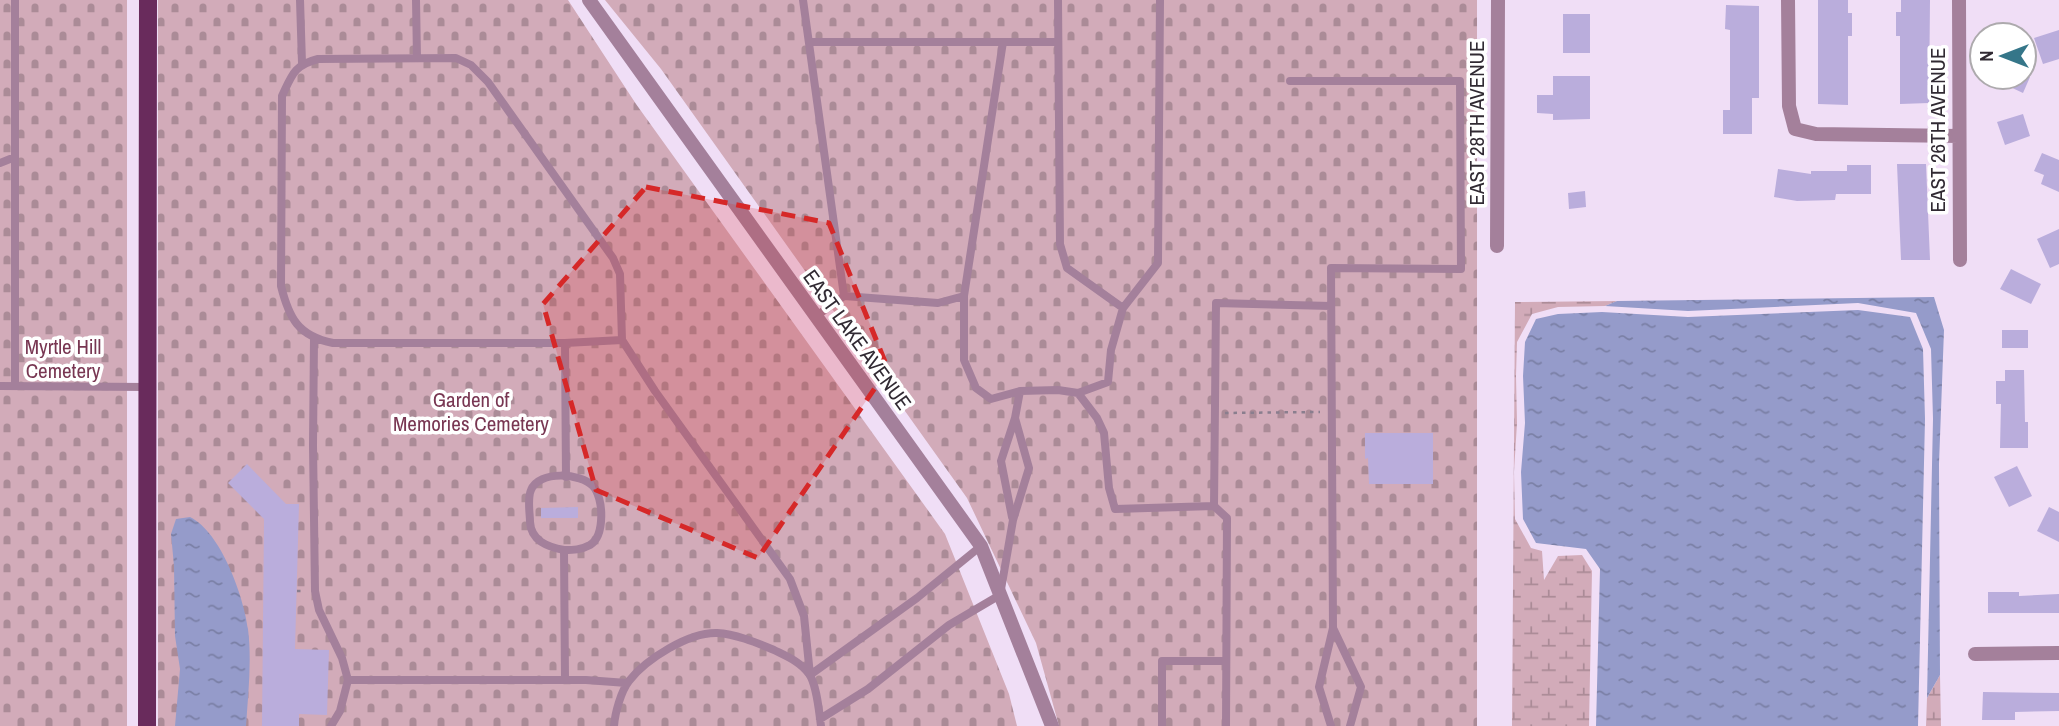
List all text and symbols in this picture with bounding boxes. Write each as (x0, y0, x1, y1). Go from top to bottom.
north arrow (1968, 21, 2038, 91)
street label: EAST 28TH AVENUE (1462, 41, 1491, 205)
street label: EAST 26TH AVENUE (1923, 48, 1952, 212)
text: N (1973, 50, 1999, 62)
street label: EAST LAKE AVENUE (797, 264, 918, 416)
park label: Myrtle Hill Cemetery (25, 332, 101, 385)
park label: Garden of Memories Cemetery (393, 385, 549, 438)

